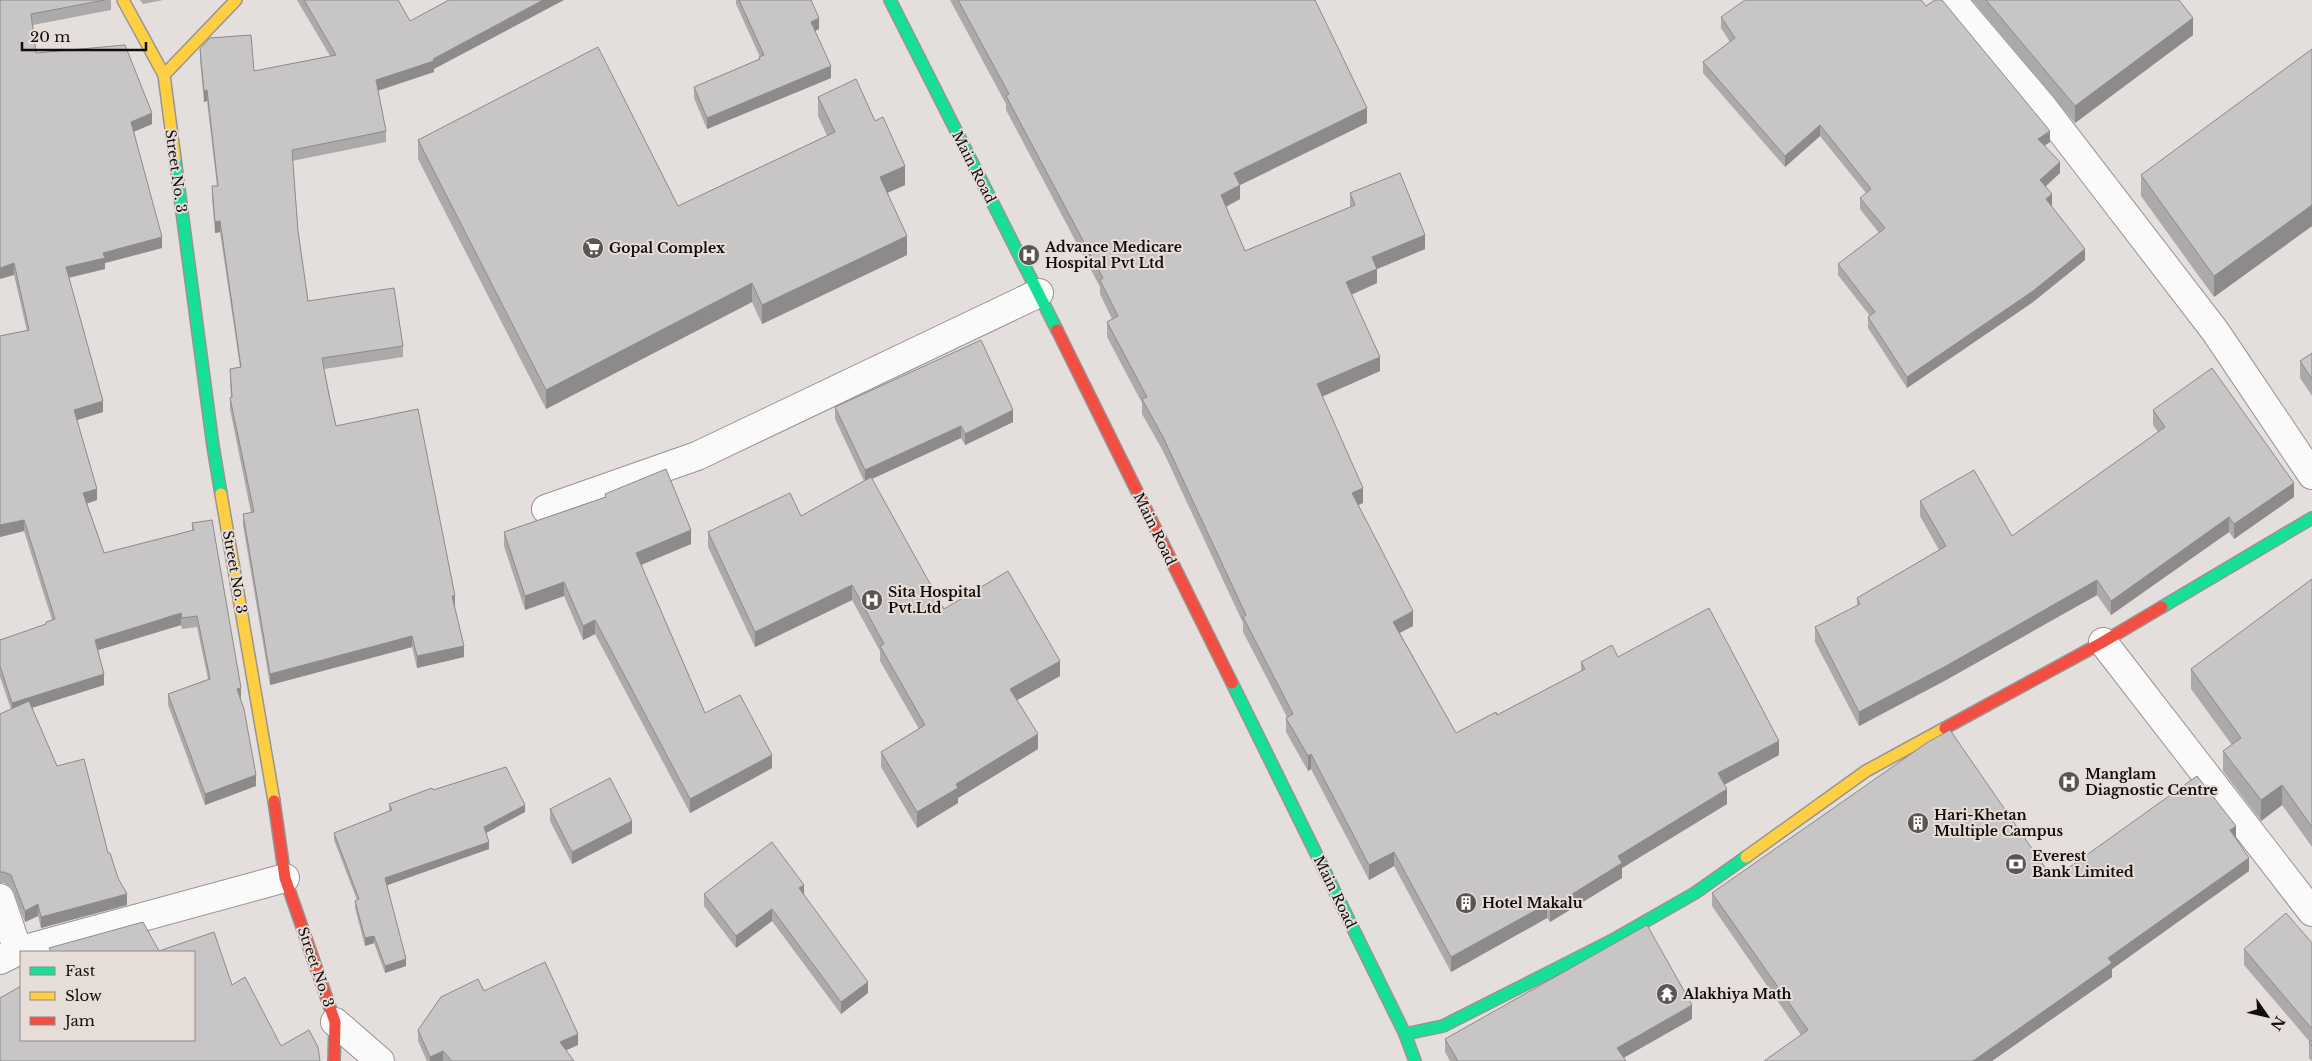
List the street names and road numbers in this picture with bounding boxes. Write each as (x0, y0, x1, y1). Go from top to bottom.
street label: Street No. 3 (161, 128, 191, 214)
street label: Main Road (948, 128, 1000, 207)
street label: Main Road (1130, 490, 1181, 569)
street label: Street No. 3 (219, 529, 251, 615)
street label: Main Road (1310, 853, 1361, 932)
street label: Street No. 3 (294, 924, 338, 1010)

